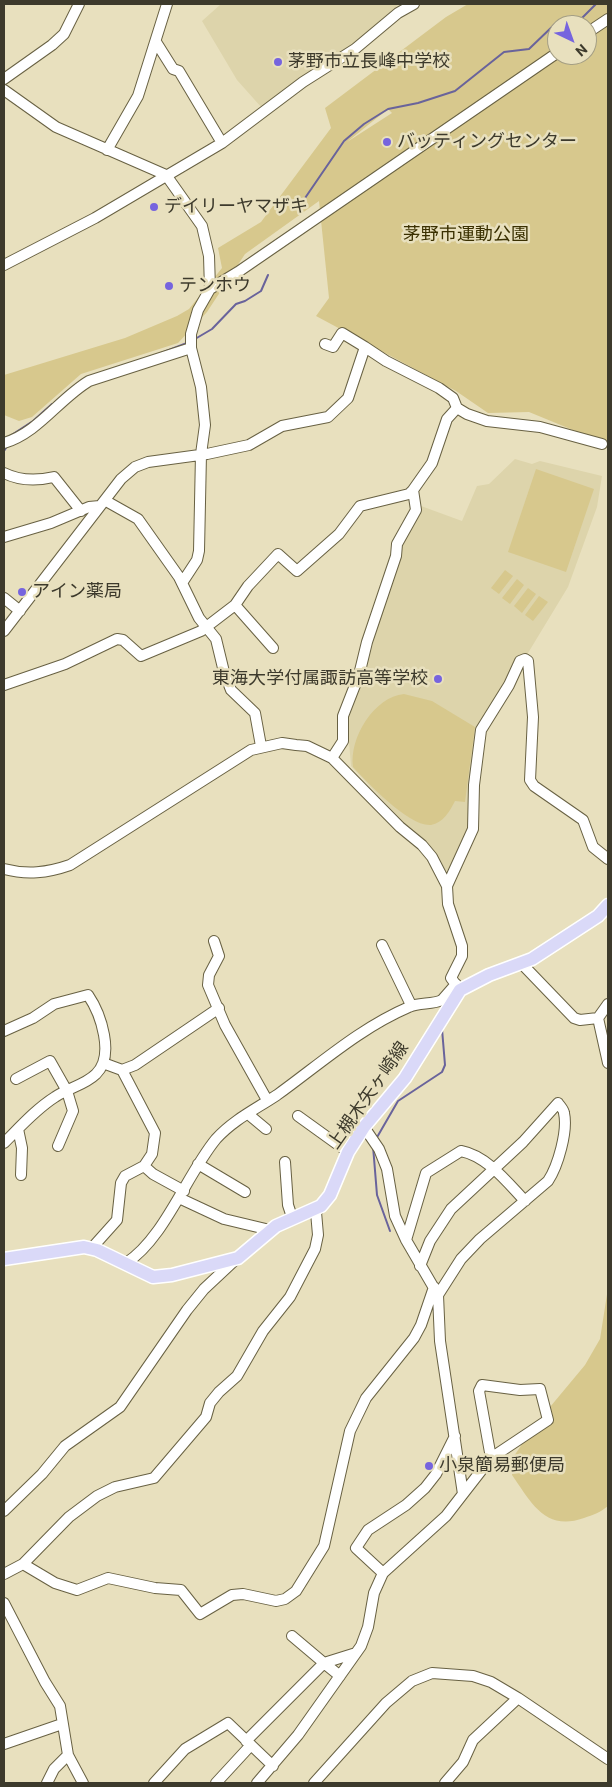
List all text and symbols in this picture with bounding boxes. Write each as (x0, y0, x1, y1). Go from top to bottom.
north arrow (547, 15, 597, 65)
text: N (572, 41, 590, 60)
place label: 茅野市立長峰中学校 (288, 51, 450, 73)
marker: 茅野市立長峰中学校 (272, 56, 284, 68)
place label: バッティングセンター (397, 131, 577, 153)
marker: バッティングセンター (381, 136, 393, 148)
place label: デイリーヤマザキ (164, 196, 308, 218)
marker: デイリーヤマザキ (148, 201, 160, 213)
park label: 茅野市運動公園 (403, 224, 529, 246)
place label: テンホウ (179, 275, 251, 297)
marker: テンホウ (163, 280, 175, 292)
place label: アイン薬局 (32, 581, 122, 603)
marker: アイン薬局 (16, 586, 28, 598)
place label: 東海大学付属諏訪高等学校 (212, 668, 428, 690)
marker: 東海大学付属諏訪高等学校 (432, 673, 444, 685)
street label: 上槻木矢ヶ崎線 (324, 1038, 414, 1154)
place label: 小泉簡易郵便局 (439, 1455, 565, 1477)
marker: 小泉簡易郵便局 (423, 1460, 435, 1472)

